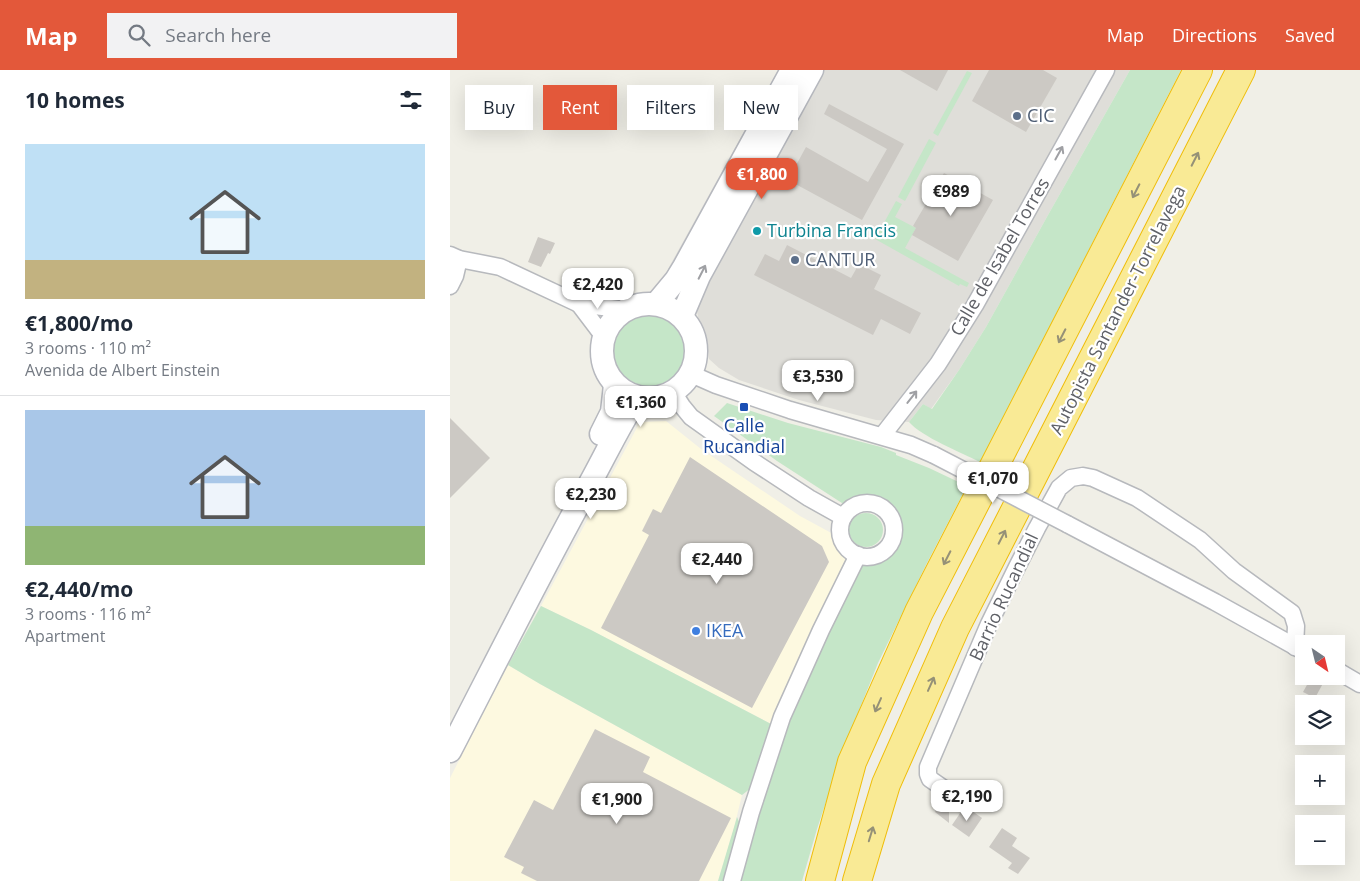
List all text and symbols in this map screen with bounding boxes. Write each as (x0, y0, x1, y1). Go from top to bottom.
search box (107, 13, 457, 58)
text: Map (25, 19, 77, 52)
icon: search (125, 21, 153, 49)
text: Search here (165, 22, 271, 48)
text: Map (1107, 23, 1144, 47)
text: Directions (1172, 23, 1257, 47)
text: Saved (1285, 23, 1335, 47)
chip: Buy (465, 85, 533, 130)
chip: Rent (543, 85, 617, 130)
chip: Filters (627, 85, 714, 130)
chip: New (724, 85, 798, 130)
text: 10 homes (25, 86, 125, 114)
icon: filters (397, 86, 425, 114)
place label: CIC (1027, 103, 1055, 127)
marker: CIC (1011, 110, 1023, 122)
one-way arrow (1055, 147, 1065, 161)
one-way arrow (1191, 152, 1200, 167)
pin: €1,800 (721, 158, 803, 200)
text: €1,800 (737, 163, 787, 185)
street label: Calle de Isabel Torres (944, 173, 1054, 340)
pin: €989 (921, 174, 981, 217)
icon: home (180, 177, 270, 267)
text: €989 (933, 180, 969, 202)
street label: Autopista Santander-Torrelavega (1044, 181, 1191, 438)
one-way arrow (1131, 183, 1140, 198)
place label: Turbina Francis (767, 218, 896, 242)
marker: Turbina Francis (751, 225, 763, 237)
place label: CANTUR (805, 247, 875, 271)
marker: CANTUR (789, 254, 801, 266)
one-way arrow (697, 264, 707, 279)
pin: €2,420 (557, 268, 639, 310)
text: €2,420 (573, 273, 623, 295)
text: €1,800/mo (25, 309, 133, 337)
one-way arrow (1057, 328, 1067, 343)
text: 3 rooms · 110 m² (25, 337, 151, 359)
text: Avenida de Albert Einstein (25, 359, 220, 381)
pin: €3,530 (777, 360, 859, 402)
text: €3,530 (793, 365, 843, 387)
pin: €1,360 (600, 386, 682, 428)
text: €1,360 (616, 391, 666, 413)
one-way arrow (907, 391, 918, 404)
marker: Calle Rucandial (738, 401, 750, 413)
place label: Calle Rucandial (703, 413, 785, 458)
icon: home (180, 442, 270, 532)
pin: €1,070 (952, 462, 1034, 504)
text: €1,070 (968, 467, 1018, 489)
pin: €2,230 (550, 478, 632, 520)
text: €2,230 (566, 483, 616, 505)
street label: Barrio Rucandial (963, 529, 1043, 664)
one-way arrow (997, 530, 1007, 545)
pin: €2,440 (676, 542, 758, 585)
text: €2,440 (692, 548, 742, 570)
one-way arrow (942, 550, 951, 565)
text: €2,440/mo (25, 575, 133, 603)
text: 3 rooms · 116 m² (25, 603, 151, 625)
place label: IKEA (706, 618, 744, 642)
text: Apartment (25, 625, 105, 647)
marker: IKEA (690, 625, 702, 637)
north arrow (1295, 635, 1345, 685)
map controls (1295, 635, 1345, 865)
one-way arrow (926, 677, 936, 692)
button: layers (1295, 695, 1345, 745)
one-way arrow (872, 697, 882, 712)
button: + (1295, 755, 1345, 805)
pin: €2,190 (926, 780, 1008, 822)
pin: €1,900 (576, 782, 658, 825)
text: €2,190 (942, 785, 992, 807)
text: €1,900 (592, 788, 642, 810)
button: − (1295, 815, 1345, 865)
one-way arrow (866, 827, 876, 843)

